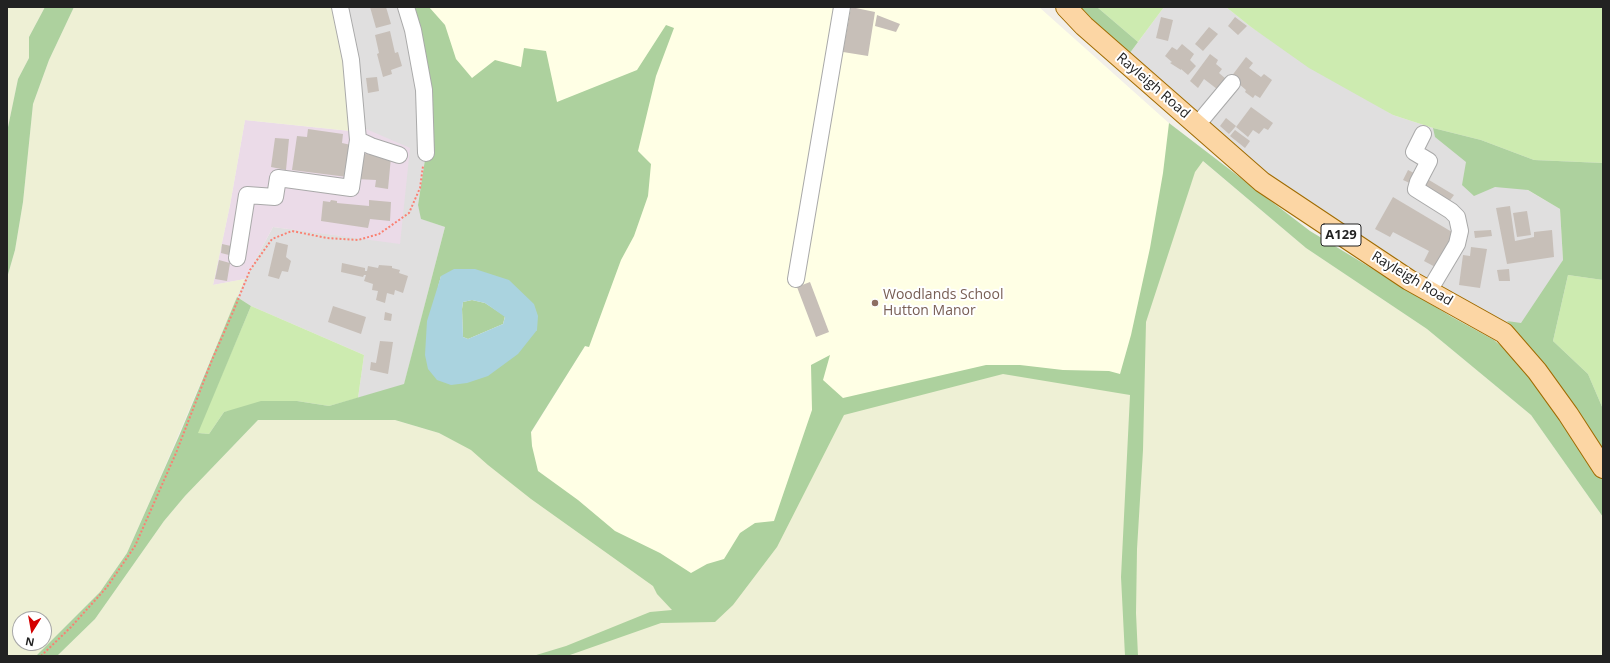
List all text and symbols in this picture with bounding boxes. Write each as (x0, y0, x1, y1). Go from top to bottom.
street label: Rayleigh Road (1113, 50, 1193, 122)
road number: A129 (1321, 224, 1361, 246)
street label: Rayleigh Road (1368, 248, 1456, 310)
place label: Woodlands School Hutton Manor (883, 287, 1003, 320)
marker: Woodlands School Hutton Manor (870, 298, 880, 308)
north arrow (12, 611, 52, 651)
text: N (24, 634, 36, 651)

